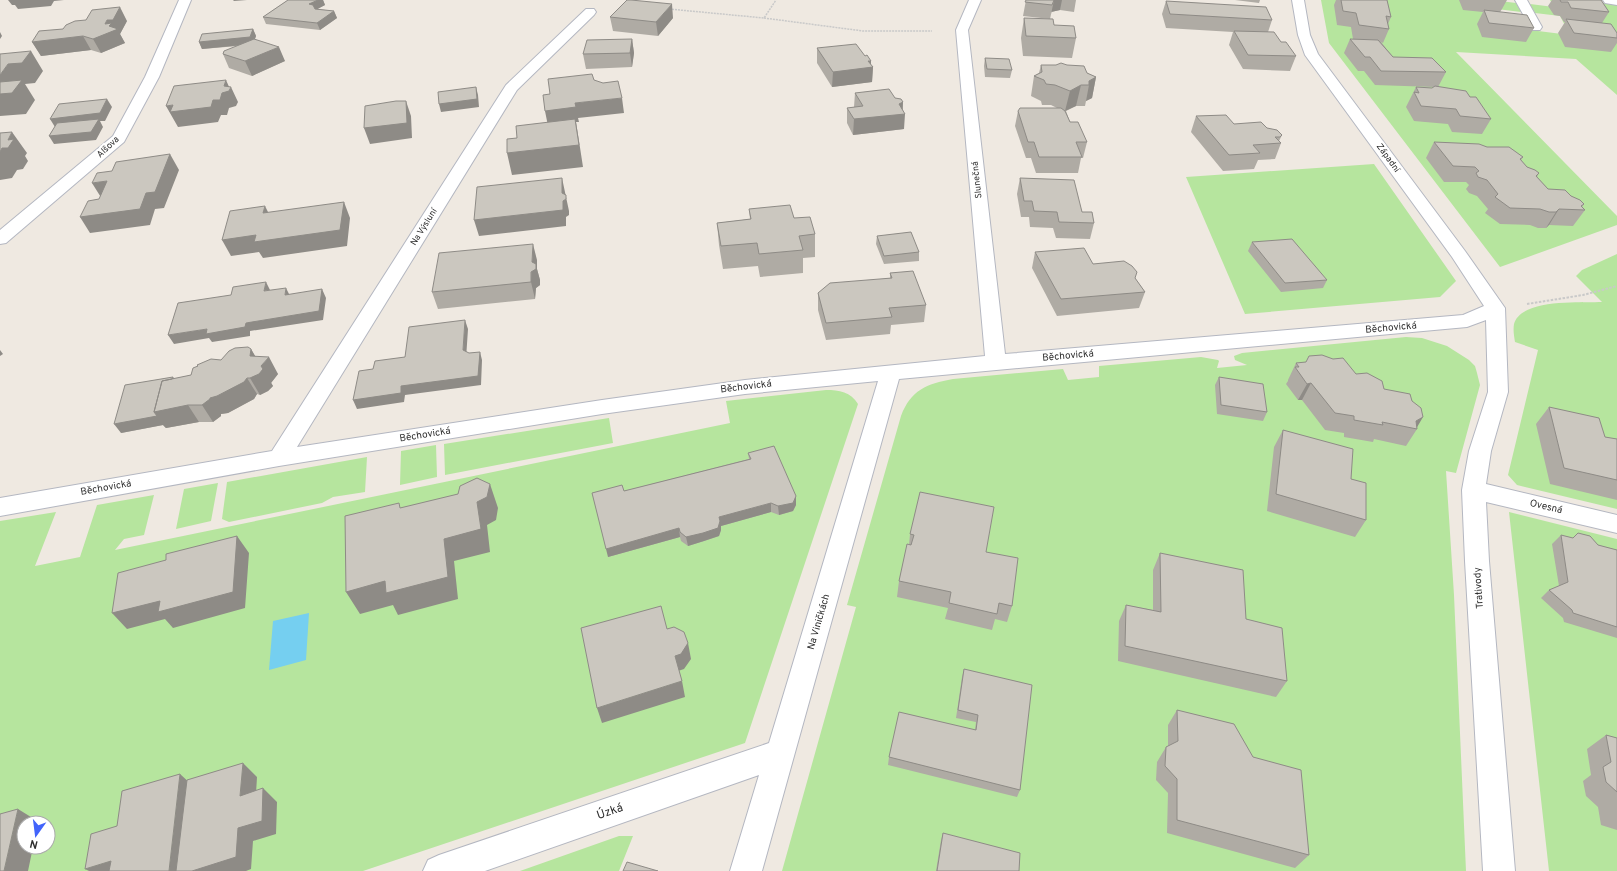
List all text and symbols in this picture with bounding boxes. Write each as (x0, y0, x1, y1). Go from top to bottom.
street label: Alšova (94, 134, 122, 160)
street label: Západní (1374, 141, 1403, 175)
street label: Slunečná (970, 161, 984, 199)
street label: Na Výsluní (408, 206, 440, 248)
street label: Běchovická (1365, 319, 1417, 337)
street label: Běchovická (1042, 347, 1094, 365)
street label: Běchovická (720, 377, 772, 397)
street label: Běchovická (399, 425, 451, 445)
street label: Běchovická (80, 477, 132, 499)
street label: Ovesná (1528, 497, 1564, 517)
street label: Trativody (1471, 567, 1487, 609)
street label: Na Viničkách (805, 593, 833, 651)
street label: Úzká (595, 800, 625, 824)
north arrow (16, 815, 56, 855)
text: N (28, 836, 39, 851)

